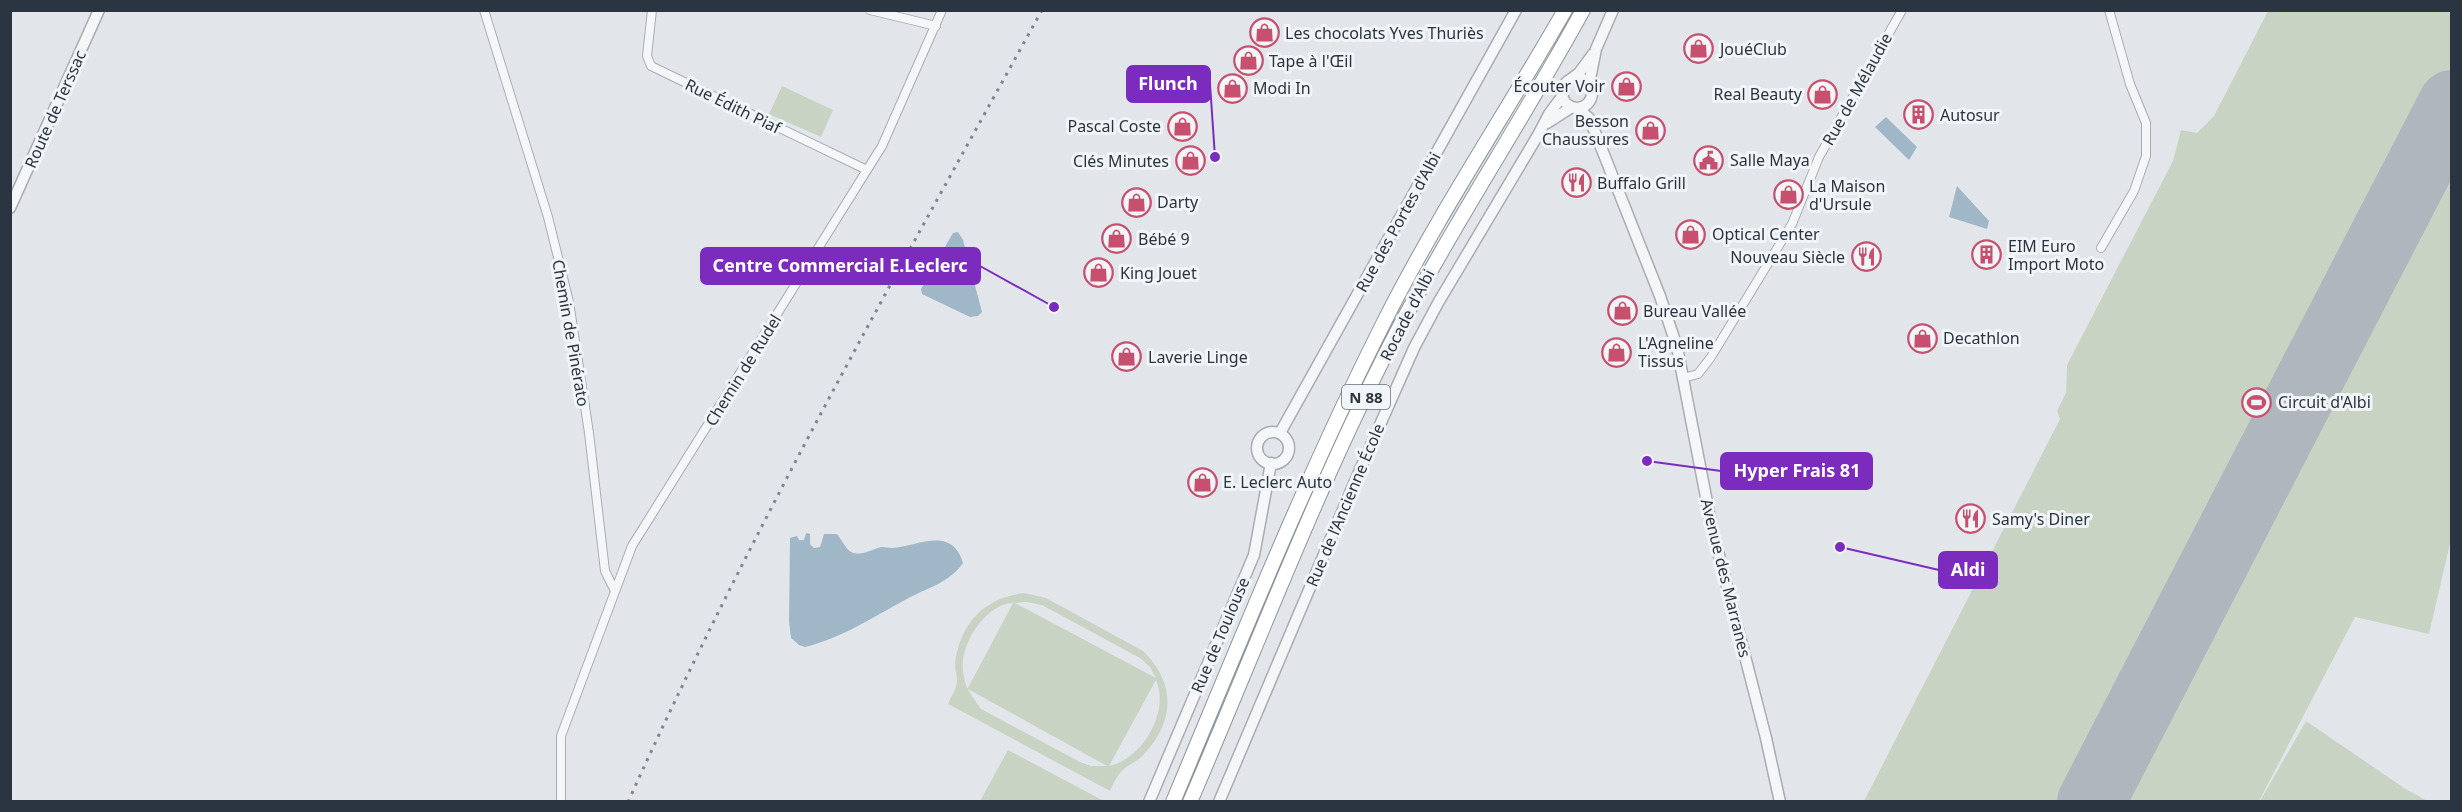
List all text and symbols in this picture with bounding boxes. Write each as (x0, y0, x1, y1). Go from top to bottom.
shop icon: Les chocolats Yves Thuriès (1248, 17, 1280, 49)
place label: Les chocolats Yves Thuriès (1285, 22, 1484, 44)
street label: Rue de Mélaudie (1817, 29, 1897, 149)
shop icon: JouéClub (1683, 33, 1715, 65)
place label: JouéClub (1718, 38, 1787, 60)
shop icon: Tape à l'Œil (1232, 45, 1264, 77)
street label: Route de Terssac (19, 46, 91, 171)
place label: Tape à l'Œil (1269, 50, 1353, 72)
callout: Flunch (1127, 66, 1210, 102)
shop icon: Écouter Voir (1610, 70, 1642, 102)
text: Flunch (1138, 71, 1198, 95)
shop icon: Modi In (1216, 72, 1248, 104)
street label: Rue Édith Piaf (681, 73, 786, 139)
place label: Écouter Voir (1514, 75, 1605, 97)
place label: Modi In (1253, 77, 1311, 99)
shop icon: Real Beauty (1807, 78, 1839, 110)
place label: Real Beauty (1714, 83, 1803, 105)
building icon: Autosur (1903, 99, 1935, 131)
place label: Autosur (1940, 104, 2000, 126)
shop icon: Pascal Coste (1166, 110, 1198, 142)
place label: Besson Chaussures (1542, 110, 1629, 150)
shop icon: Besson Chaussures (1634, 114, 1666, 146)
place label: Pascal Coste (1067, 115, 1161, 137)
public building icon: Salle Maya (1693, 144, 1725, 176)
shop icon: Clés Minutes (1174, 145, 1206, 177)
street label: Rue des Portes d'Albi (1350, 148, 1446, 296)
place label: Salle Maya (1730, 149, 1810, 171)
place label: Clés Minutes (1073, 150, 1169, 172)
restaurant icon: Buffalo Grill (1560, 167, 1592, 199)
place label: Buffalo Grill (1597, 172, 1686, 194)
place label: La Maison d'Ursule (1809, 175, 1885, 215)
shop icon: La Maison d'Ursule (1772, 179, 1804, 211)
shop icon: Darty (1120, 186, 1152, 218)
place label: Darty (1157, 191, 1199, 213)
shop icon: Optical Center (1675, 218, 1707, 250)
shop icon: Bébé 9 (1101, 223, 1133, 255)
place label: Optical Center (1712, 223, 1820, 245)
place label: Bébé 9 (1138, 228, 1190, 250)
place label: EIM Euro Import Moto (2008, 235, 2104, 275)
building icon: EIM Euro Import Moto (1971, 239, 2003, 271)
restaurant icon: Nouveau Siècle (1850, 241, 1882, 273)
place label: Nouveau Siècle (1730, 246, 1845, 268)
callout: Centre Commercial E.Leclerc (701, 248, 980, 284)
text: Centre Commercial E.Leclerc (712, 253, 968, 277)
shop icon: King Jouet (1083, 257, 1115, 289)
street label: Chemin de Pinérato (547, 258, 595, 408)
place label: King Jouet (1120, 262, 1197, 284)
street label: Rocade d'Albi (1375, 265, 1439, 365)
shop icon: Bureau Vallée (1606, 295, 1638, 327)
place label: Bureau Vallée (1643, 300, 1746, 322)
street label: Chemin de Rudel (700, 310, 786, 430)
shop icon: Decathlon (1906, 322, 1938, 354)
place label: Decathlon (1943, 327, 2020, 349)
place label: L'Agneline Tissus (1638, 332, 1714, 372)
shop icon: L'Agneline Tissus (1601, 336, 1633, 368)
shop icon: Laverie Linge (1111, 341, 1143, 373)
place label: Laverie Linge (1148, 346, 1248, 368)
road number: N 88 (1342, 385, 1390, 409)
sports icon: Circuit d'Albi (2241, 386, 2273, 418)
place label: Circuit d'Albi (2278, 391, 2371, 413)
street label: Rue de l’Ancienne École (1301, 420, 1389, 590)
callout: Hyper Frais 81 (1721, 453, 1872, 489)
text: Hyper Frais 81 (1734, 458, 1860, 482)
shop icon: E. Leclerc Auto (1186, 466, 1218, 498)
place label: E. Leclerc Auto (1223, 471, 1332, 493)
street label: Avenue des Marranes (1696, 496, 1756, 660)
restaurant icon: Samy's Diner (1955, 503, 1987, 535)
place label: Samy's Diner (1992, 508, 2090, 530)
callout: Aldi (1939, 552, 1997, 588)
text: Aldi (1951, 557, 1985, 581)
street label: Rue de Toulouse (1186, 574, 1254, 696)

